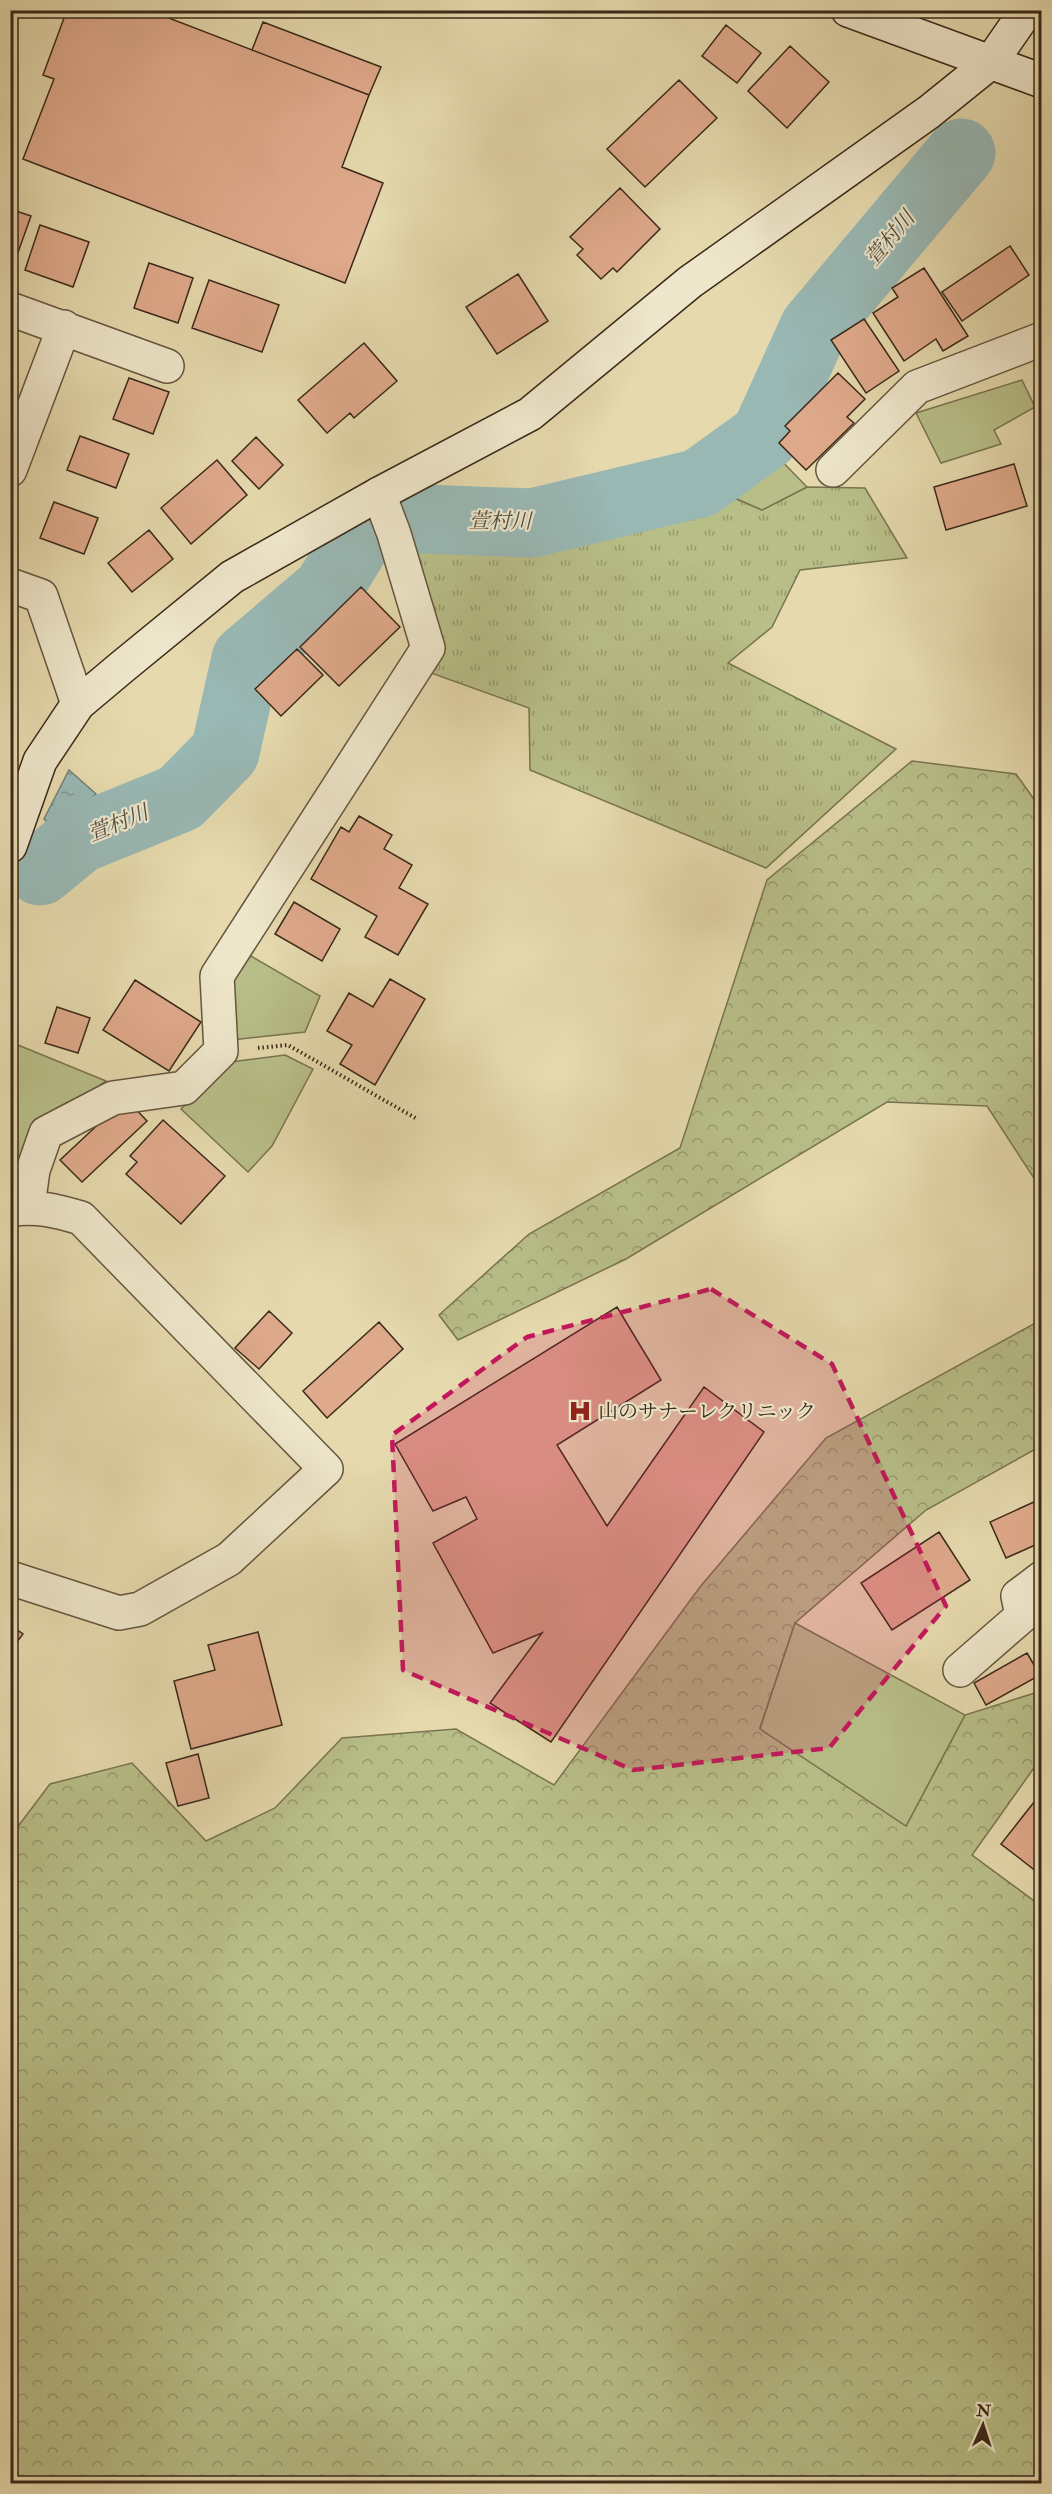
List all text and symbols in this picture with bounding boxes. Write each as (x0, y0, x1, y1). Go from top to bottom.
water label: 萱村川 (860, 204, 922, 271)
water label: 萱村川 (469, 508, 533, 535)
water label: 萱村川 (84, 798, 154, 848)
hospital icon: 山のサナーレクリニック (567, 1398, 593, 1424)
place label: 山のサナーレクリニック (598, 1399, 816, 1424)
north arrow (953, 2395, 1013, 2455)
text: N (975, 2401, 992, 2421)

